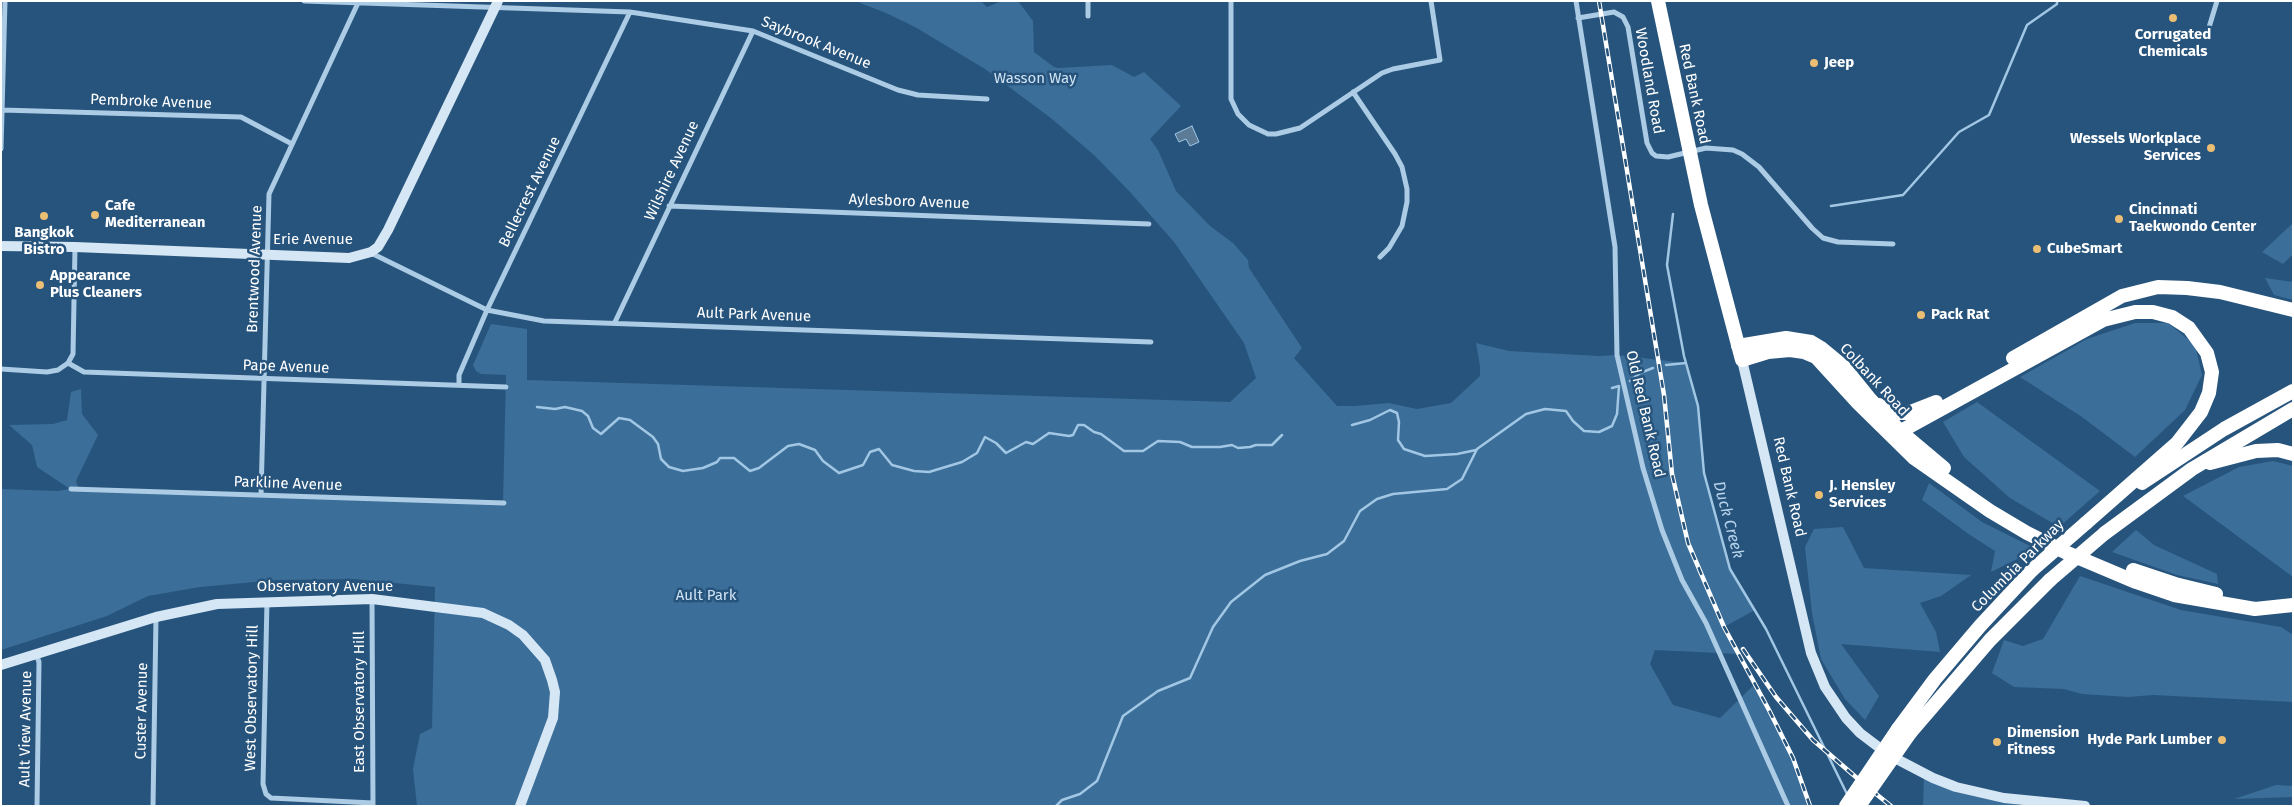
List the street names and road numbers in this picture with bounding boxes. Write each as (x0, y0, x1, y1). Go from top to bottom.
street label: Saybrook Avenue (759, 13, 873, 73)
street label: Woodland Road (1631, 26, 1667, 136)
street label: Red Bank Road (1675, 42, 1713, 146)
street label: Pembroke Avenue (90, 91, 212, 113)
street label: Wilshire Avenue (641, 118, 703, 224)
street label: Bellecrest Avenue (495, 134, 565, 250)
street label: Aylesboro Avenue (848, 191, 970, 213)
street label: Brentwood Avenue (244, 205, 266, 333)
street label: Erie Avenue (273, 231, 353, 249)
street label: Ault Park Avenue (697, 304, 811, 326)
street label: Colbank Road (1836, 340, 1912, 420)
street label: Old Red Bank Road (1622, 349, 1668, 479)
street label: Pape Avenue (242, 356, 330, 378)
street label: Red Bank Road (1769, 435, 1809, 539)
street label: Parkline Avenue (233, 473, 343, 495)
street label: Columbia Parkway (1968, 516, 2068, 616)
street label: Observatory Avenue (257, 578, 393, 596)
street label: West Observatory Hill (242, 625, 262, 771)
street label: East Observatory Hill (351, 631, 369, 773)
street label: Custer Avenue (132, 662, 152, 760)
street label: Ault View Avenue (16, 671, 36, 787)

